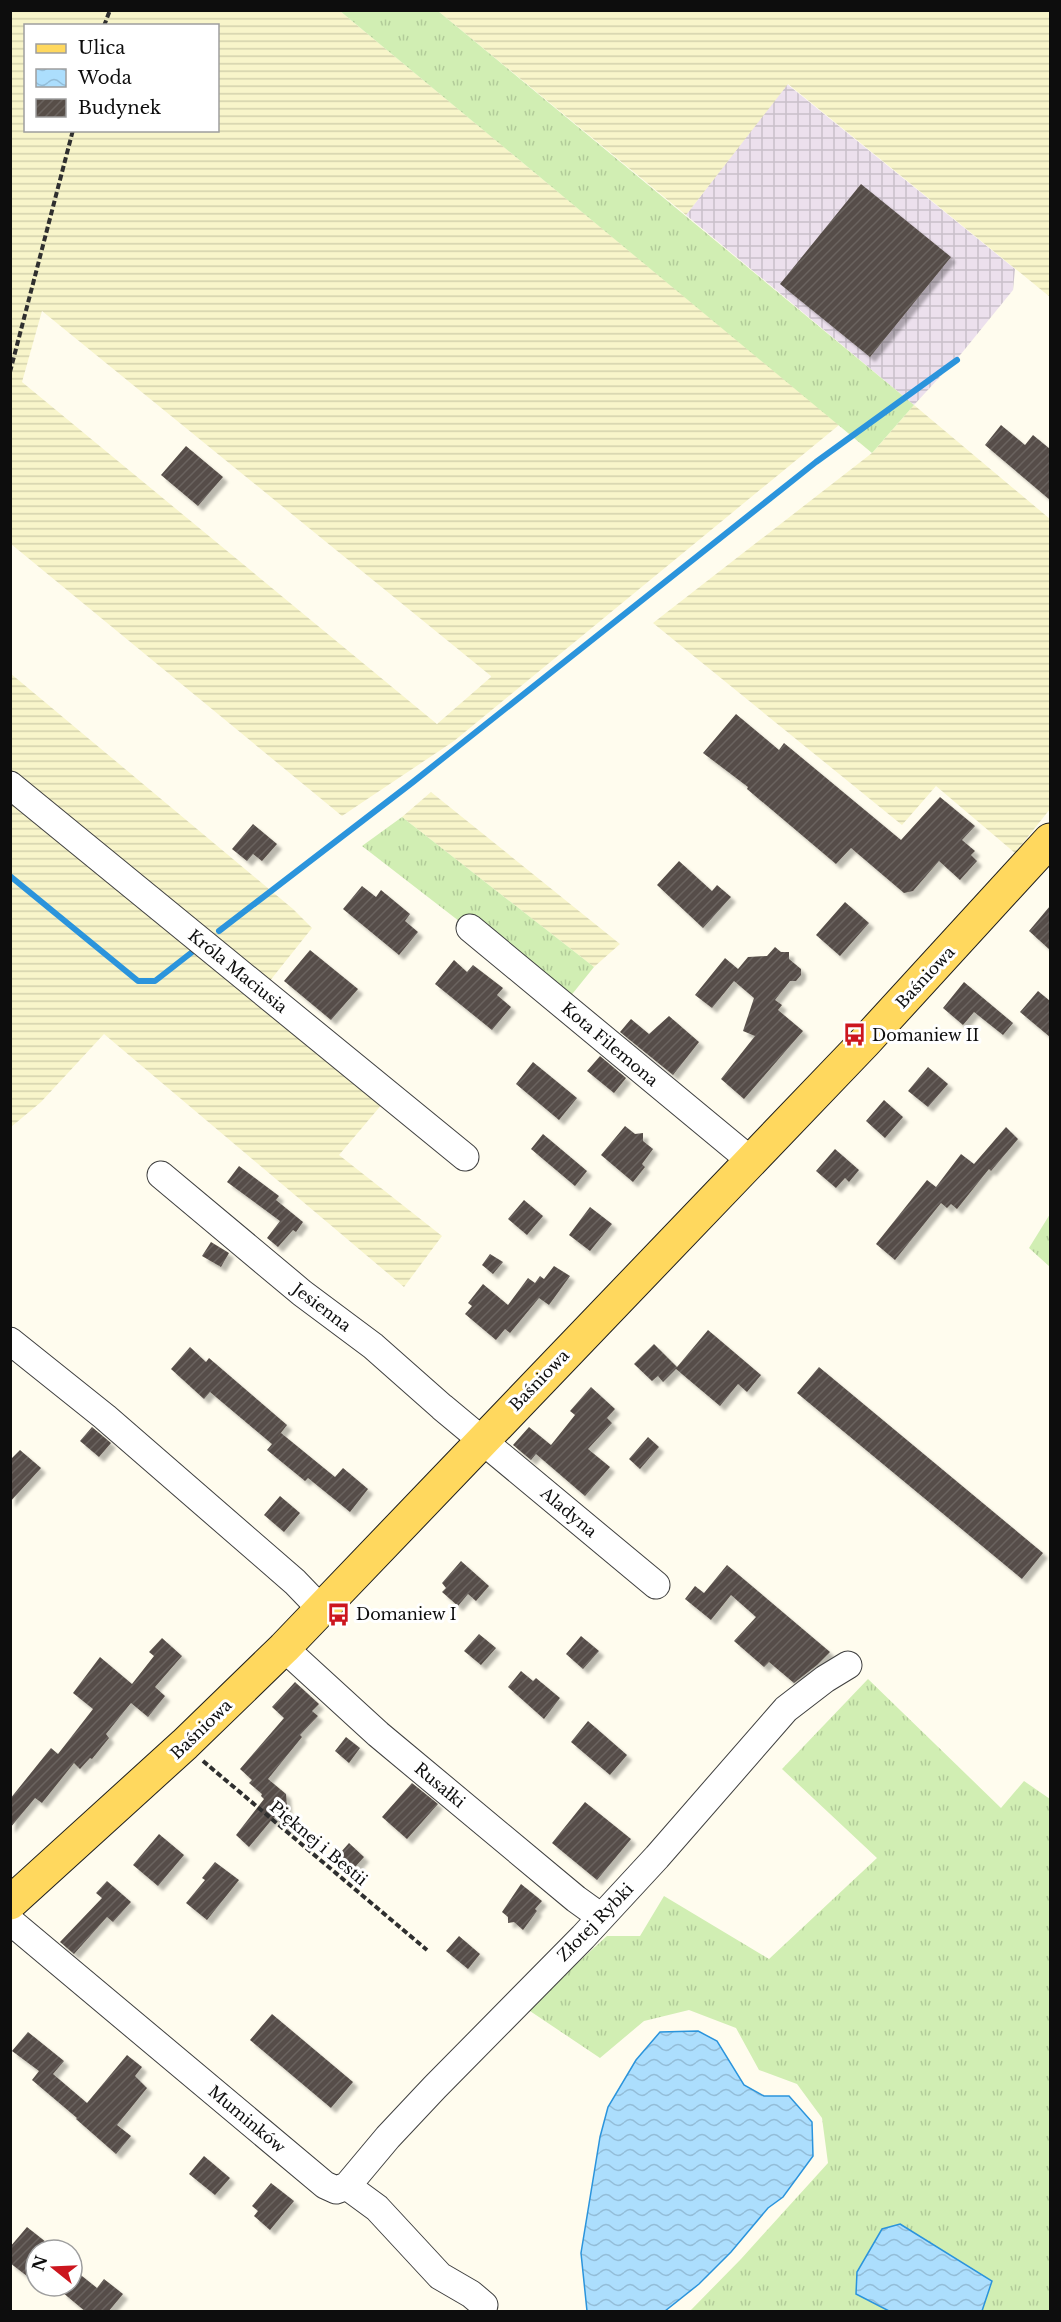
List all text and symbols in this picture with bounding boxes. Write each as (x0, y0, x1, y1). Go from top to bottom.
legend (24, 24, 219, 132)
text: Ulica (78, 37, 125, 59)
text: Woda (77, 67, 132, 89)
text: Budynek (78, 97, 161, 119)
street label: Króla Maciusia (184, 925, 292, 1017)
street label: Baśniowa (891, 942, 959, 1012)
street label: Kota Filemona (558, 998, 662, 1090)
bus stop icon: Domaniew II (841, 1022, 867, 1048)
place label: Domaniew II (872, 1025, 979, 1045)
street label: Jesienna (287, 1277, 355, 1335)
street label: Baśniowa (505, 1345, 573, 1415)
street label: Aladyna (536, 1482, 601, 1541)
bus stop icon: Domaniew I (325, 1601, 351, 1627)
place label: Domaniew I (356, 1604, 457, 1624)
street label: Baśniowa (166, 1695, 236, 1763)
street label: Rusałki (411, 1758, 470, 1812)
street label: Pięknej i Bestii (266, 1797, 372, 1890)
street label: Złotej Rybki (553, 1878, 638, 1965)
street label: Muminków (204, 2081, 290, 2157)
north arrow (24, 2238, 84, 2298)
text: N (28, 2253, 52, 2274)

